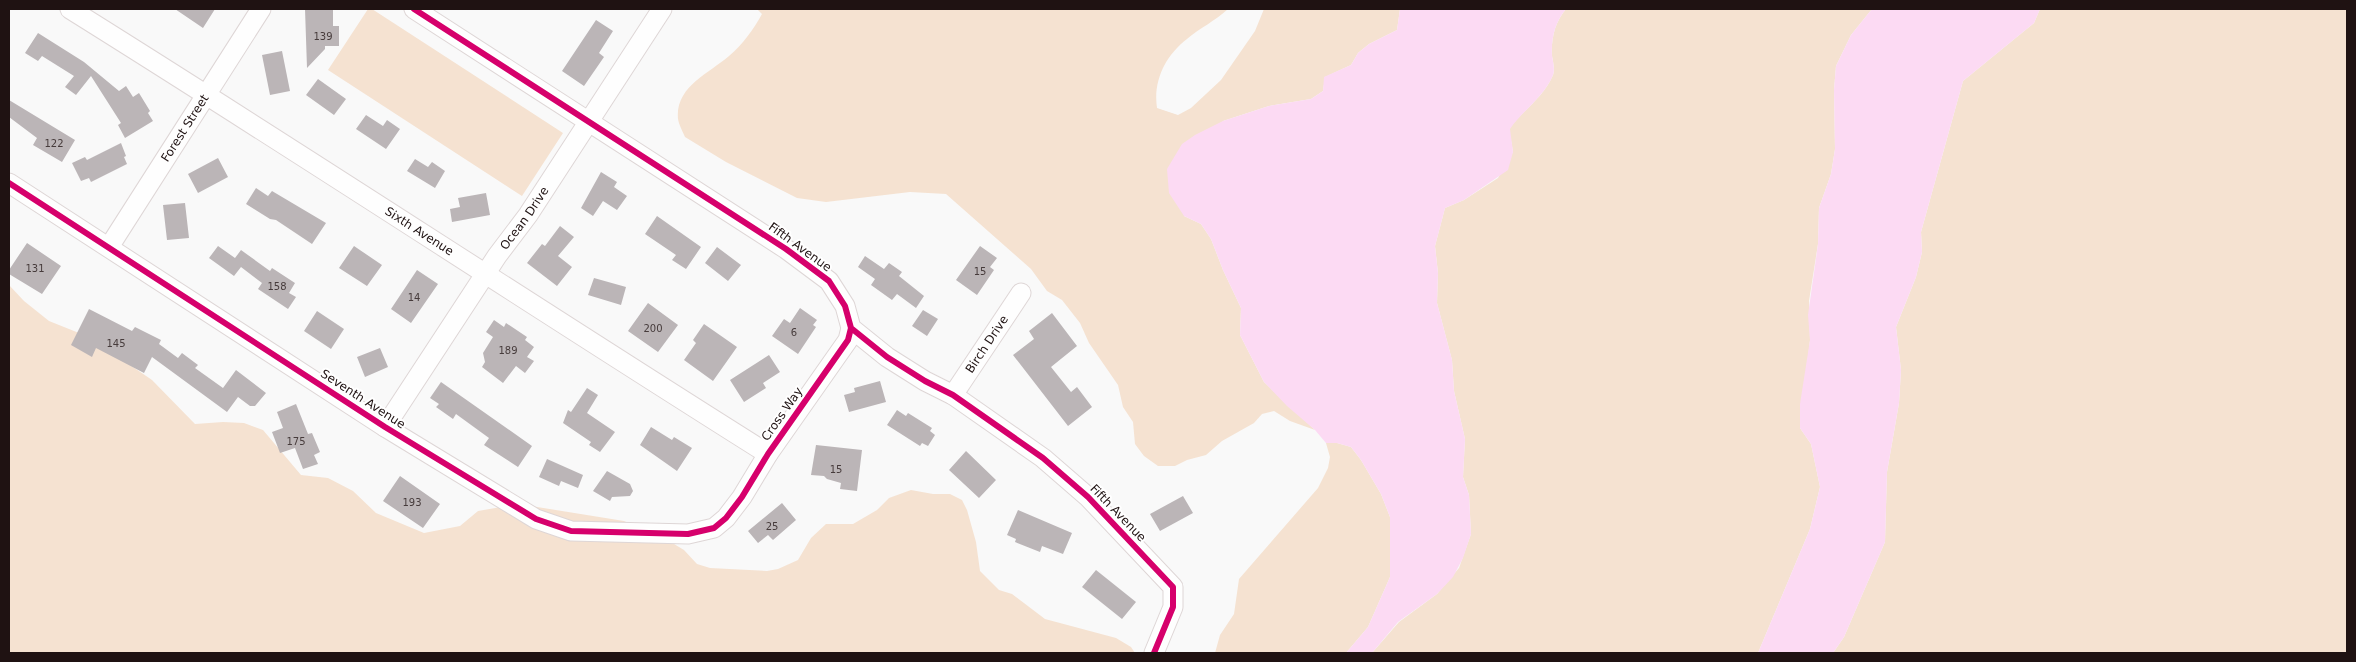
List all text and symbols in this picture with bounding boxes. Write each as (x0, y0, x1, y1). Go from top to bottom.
house number: 139 (313, 31, 333, 42)
street label: Forest Street (158, 92, 212, 164)
house number: 122 (44, 138, 64, 149)
street label: Ocean Drive (497, 184, 551, 253)
street label: Sixth Avenue (382, 204, 456, 259)
street label: Fifth Avenue (766, 220, 834, 274)
house number: 131 (25, 263, 45, 274)
house number: 15 (974, 266, 986, 277)
house number: 158 (267, 281, 287, 292)
house number: 14 (408, 292, 420, 303)
street label: Birch Drive (963, 313, 1011, 376)
house number: 200 (643, 323, 663, 334)
house number: 6 (791, 327, 797, 338)
house number: 145 (106, 338, 126, 349)
house number: 189 (498, 345, 518, 356)
street label: Seventh Avenue (318, 366, 408, 432)
street label: Cross Way (758, 384, 806, 444)
house number: 175 (286, 436, 306, 447)
house number: 15 (830, 464, 842, 475)
street label: Fifth Avenue (1087, 481, 1149, 545)
house number: 193 (402, 497, 422, 508)
house number: 25 (766, 521, 778, 532)

